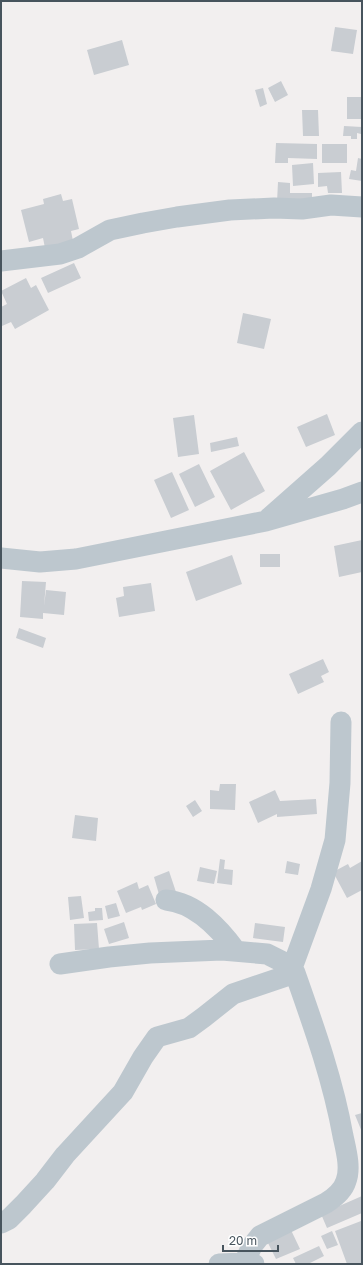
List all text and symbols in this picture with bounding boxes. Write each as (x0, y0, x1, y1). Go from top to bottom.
scale bar (223, 1227, 278, 1253)
text: 20 m (229, 1233, 257, 1248)

